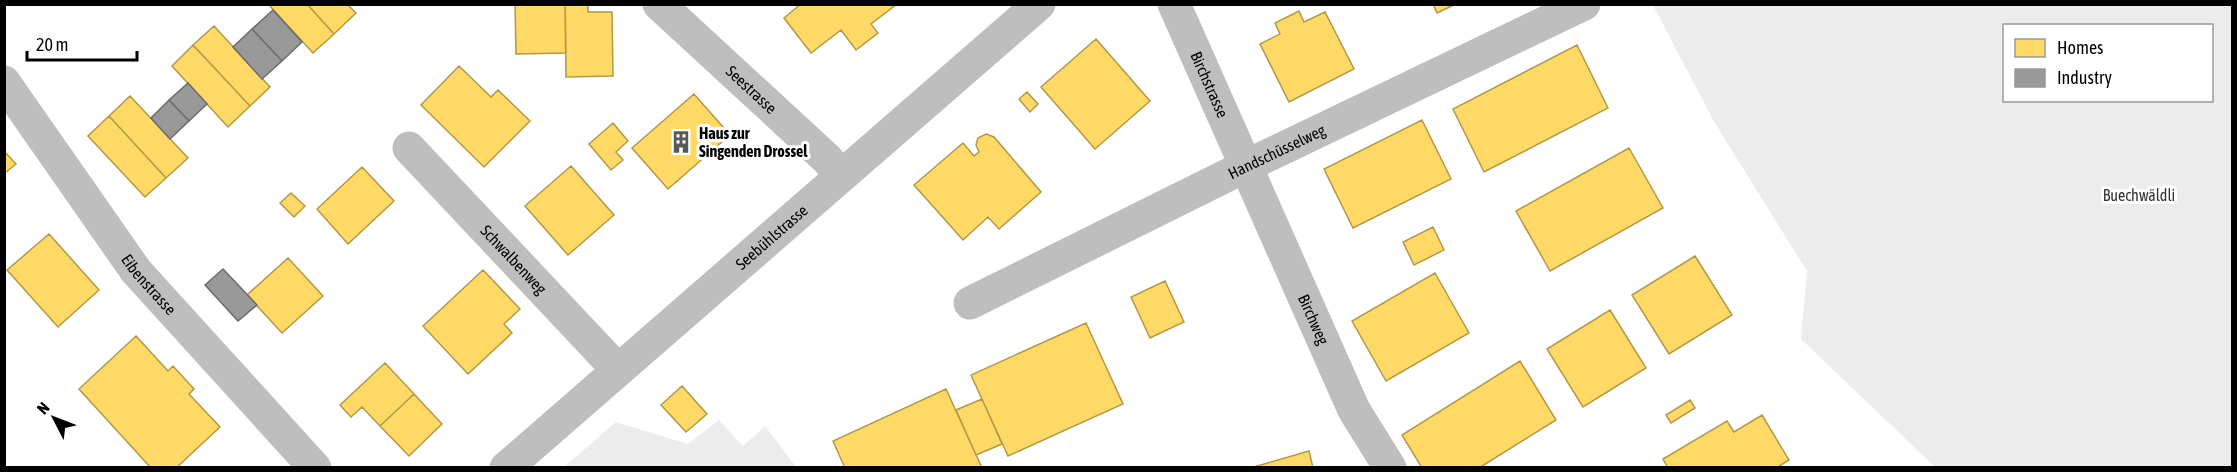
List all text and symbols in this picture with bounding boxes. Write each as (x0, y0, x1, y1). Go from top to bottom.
scale bar (27, 24, 136, 62)
legend (2003, 24, 2213, 102)
text: 20 m (36, 34, 68, 55)
text: Homes (2057, 37, 2103, 58)
street label: Birchstrasse (1187, 49, 1232, 120)
street label: Seestrasse (723, 62, 780, 117)
text: Industry (2057, 67, 2112, 88)
street label: Handschüsselweg (1225, 120, 1328, 182)
place label: Haus zur Singenden Drossel (699, 124, 808, 160)
building icon: Haus zur Singenden Drossel (668, 129, 694, 155)
park label: Buechwäldli (2103, 186, 2175, 204)
street label: Seebühlstrasse (732, 201, 811, 273)
street label: Schwalbenweg (477, 221, 551, 298)
street label: Eibenstrasse (118, 251, 180, 318)
street label: Birchweg (1295, 291, 1333, 348)
north arrow (24, 388, 84, 448)
text: N (33, 398, 53, 417)

